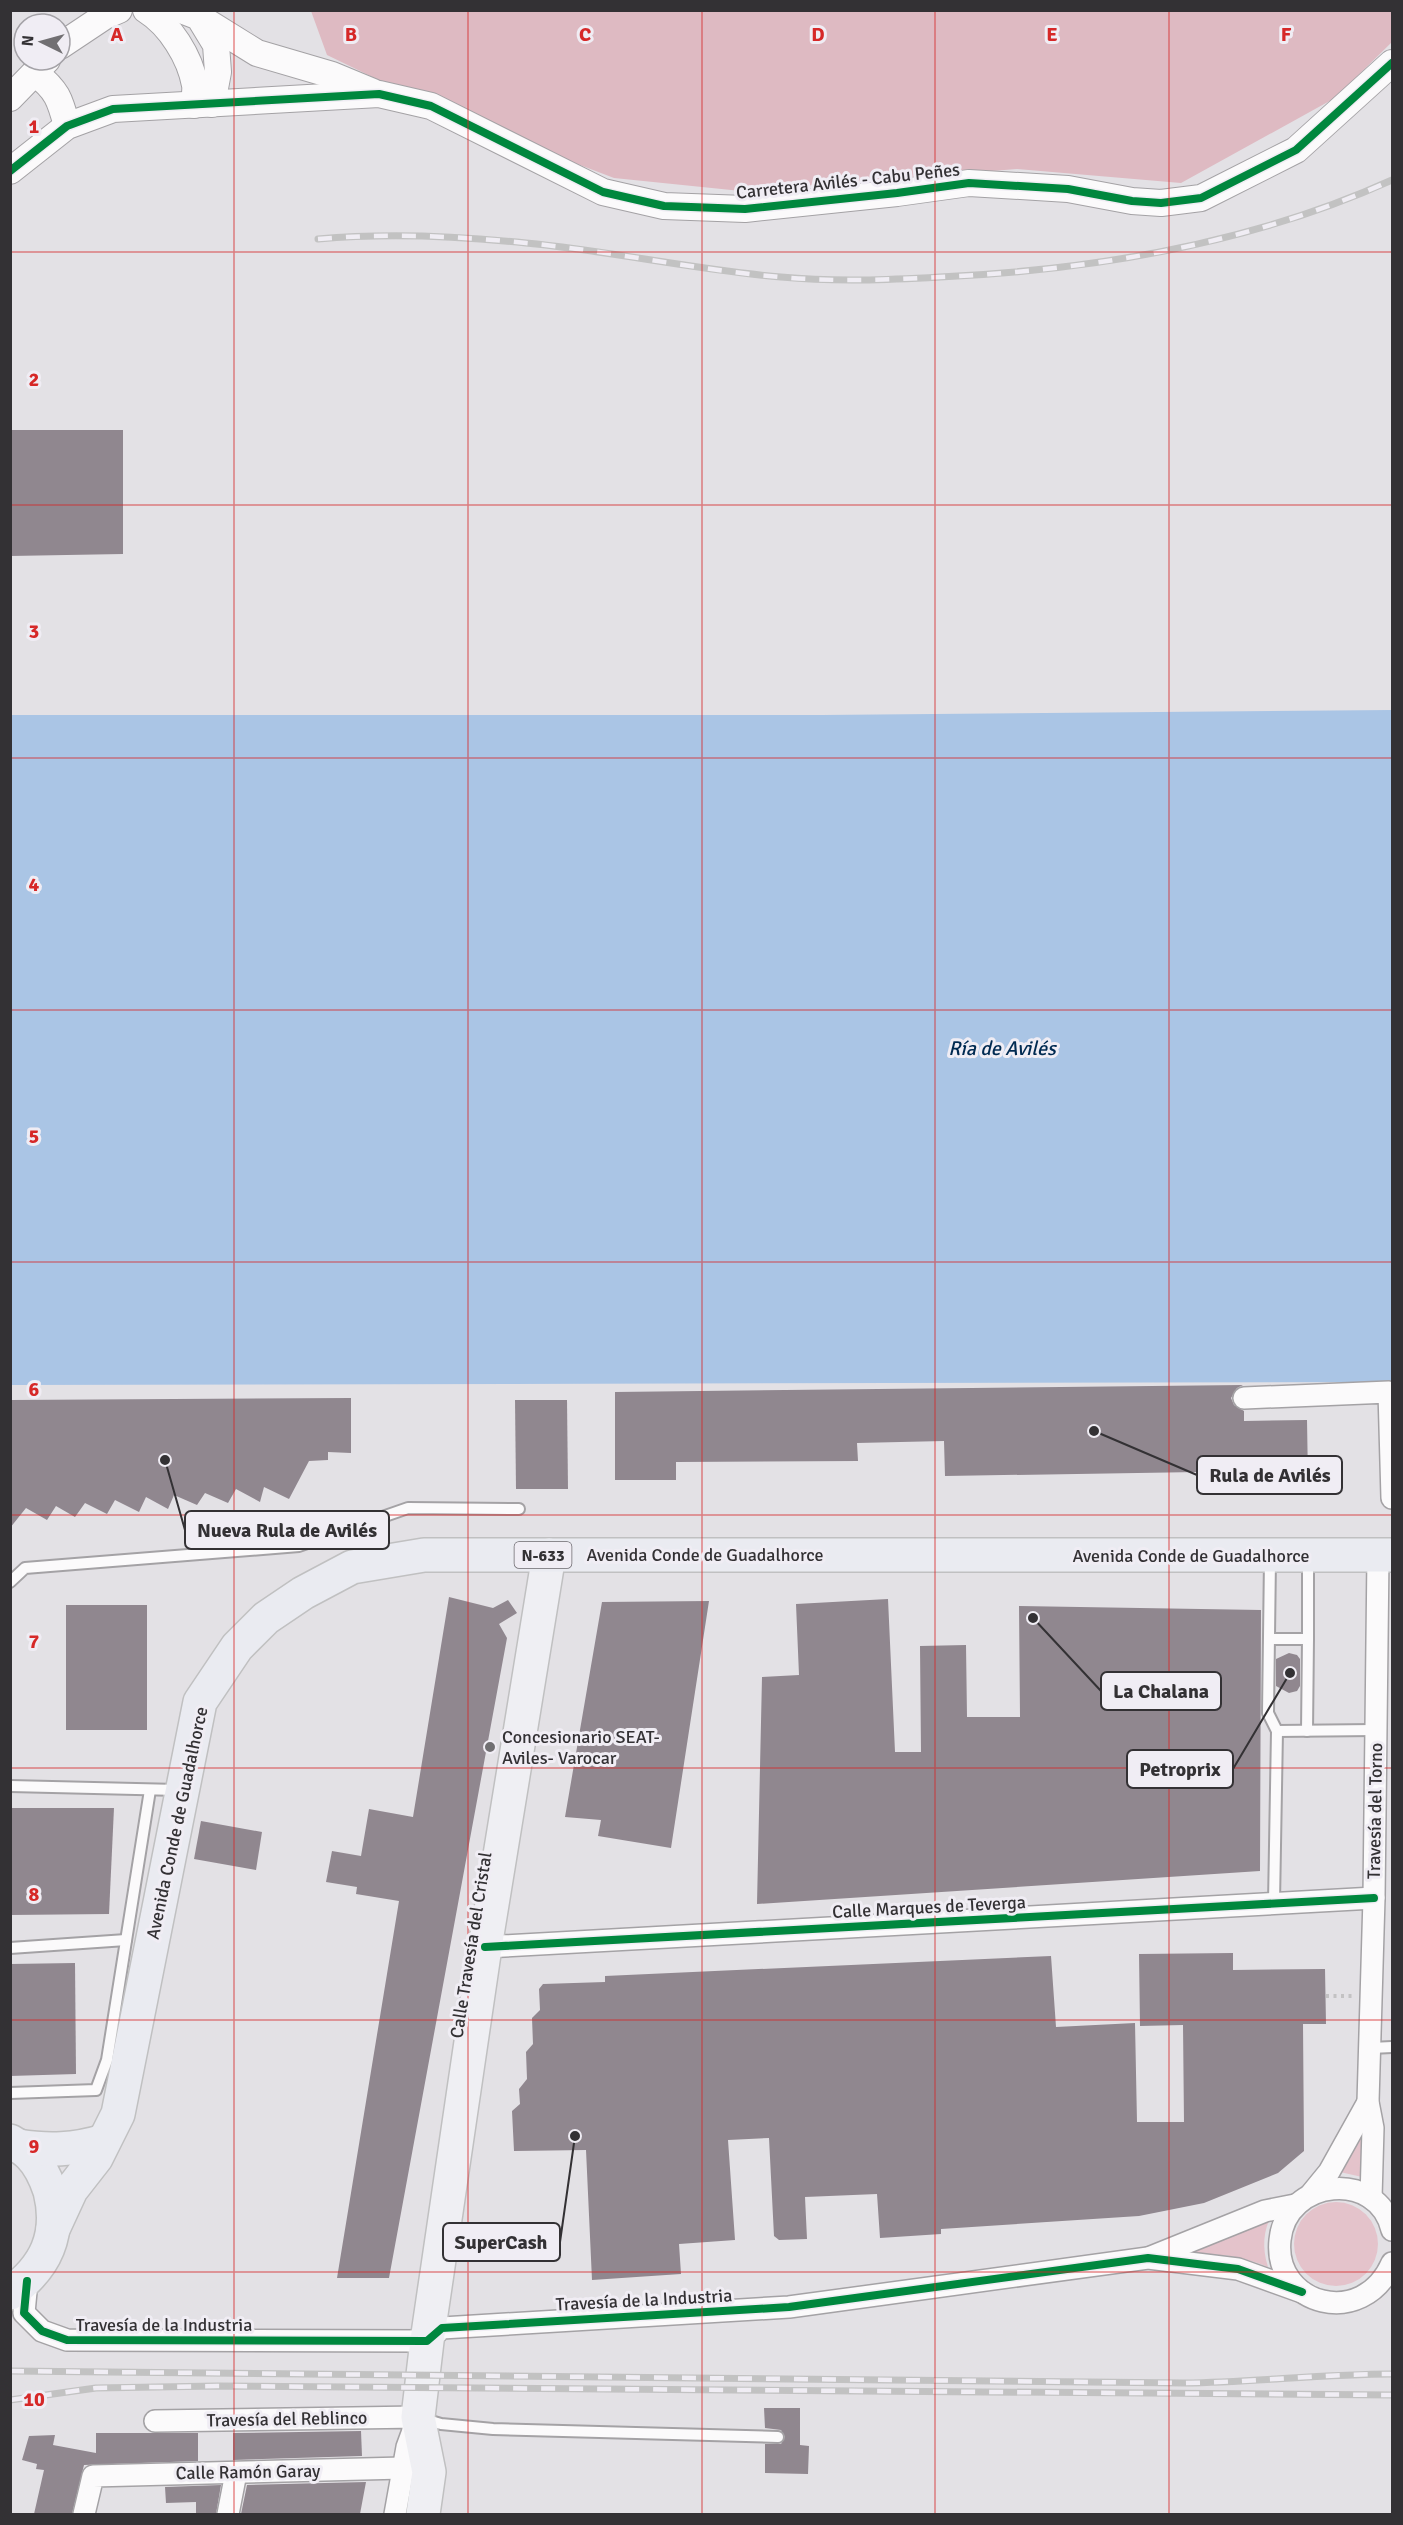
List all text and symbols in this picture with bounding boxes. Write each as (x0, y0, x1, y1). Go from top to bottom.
north arrow (12, 12, 72, 72)
text: A (111, 22, 124, 47)
text: B (345, 22, 357, 47)
text: C (579, 22, 591, 47)
text: D (811, 22, 825, 47)
text: E (1046, 22, 1058, 47)
text: F (1281, 22, 1292, 47)
text: N (18, 34, 39, 47)
text: 1 (29, 114, 40, 139)
street label: Carretera Avilés - Cabu Peñes (735, 158, 961, 204)
text: 2 (29, 367, 39, 392)
text: 3 (29, 619, 39, 644)
text: 4 (29, 872, 40, 897)
water label: Ría de Avilés (948, 1036, 1058, 1061)
text: 5 (29, 1124, 39, 1149)
text: 6 (29, 1377, 40, 1402)
callout: Rula de Avilés (1197, 1456, 1342, 1494)
text: Rula de Avilés (1209, 1463, 1331, 1488)
callout: Nueva Rula de Avilés (185, 1511, 389, 1549)
text: Nueva Rula de Avilés (197, 1518, 377, 1543)
road number: N-633 (514, 1542, 572, 1568)
street label: Avenida Conde de Guadalhorce (586, 1544, 824, 1566)
street label: Avenida Conde de Guadalhorce (1072, 1545, 1310, 1567)
text: 7 (29, 1629, 40, 1654)
callout: La Chalana (1101, 1672, 1221, 1710)
text: La Chalana (1113, 1679, 1209, 1704)
street label: Avenida Conde de Guadalhorce (142, 1705, 212, 1941)
place label: Concesionario SEAT- Aviles- Varocar (502, 1726, 660, 1769)
marker: Concesionario SEAT- Aviles- Varocar (483, 1740, 497, 1754)
street label: Travesía del Torno (1363, 1743, 1387, 1879)
callout: Petroprix (1127, 1750, 1233, 1788)
text: Petroprix (1139, 1757, 1221, 1782)
street label: Calle Travesía del Cristal (445, 1850, 497, 2040)
text: 8 (29, 1882, 40, 1907)
street label: Calle Marques de Teverga (832, 1891, 1026, 1923)
text: 9 (29, 2134, 40, 2159)
callout: SuperCash (443, 2223, 560, 2261)
text: SuperCash (455, 2230, 548, 2255)
street label: Travesía de la Industria (555, 2284, 733, 2316)
street label: Travesía de la Industria (76, 2314, 252, 2336)
text: 10 (23, 2387, 45, 2412)
street label: Travesía del Reblinco (206, 2407, 368, 2431)
street label: Calle Ramón Garay (175, 2460, 321, 2484)

